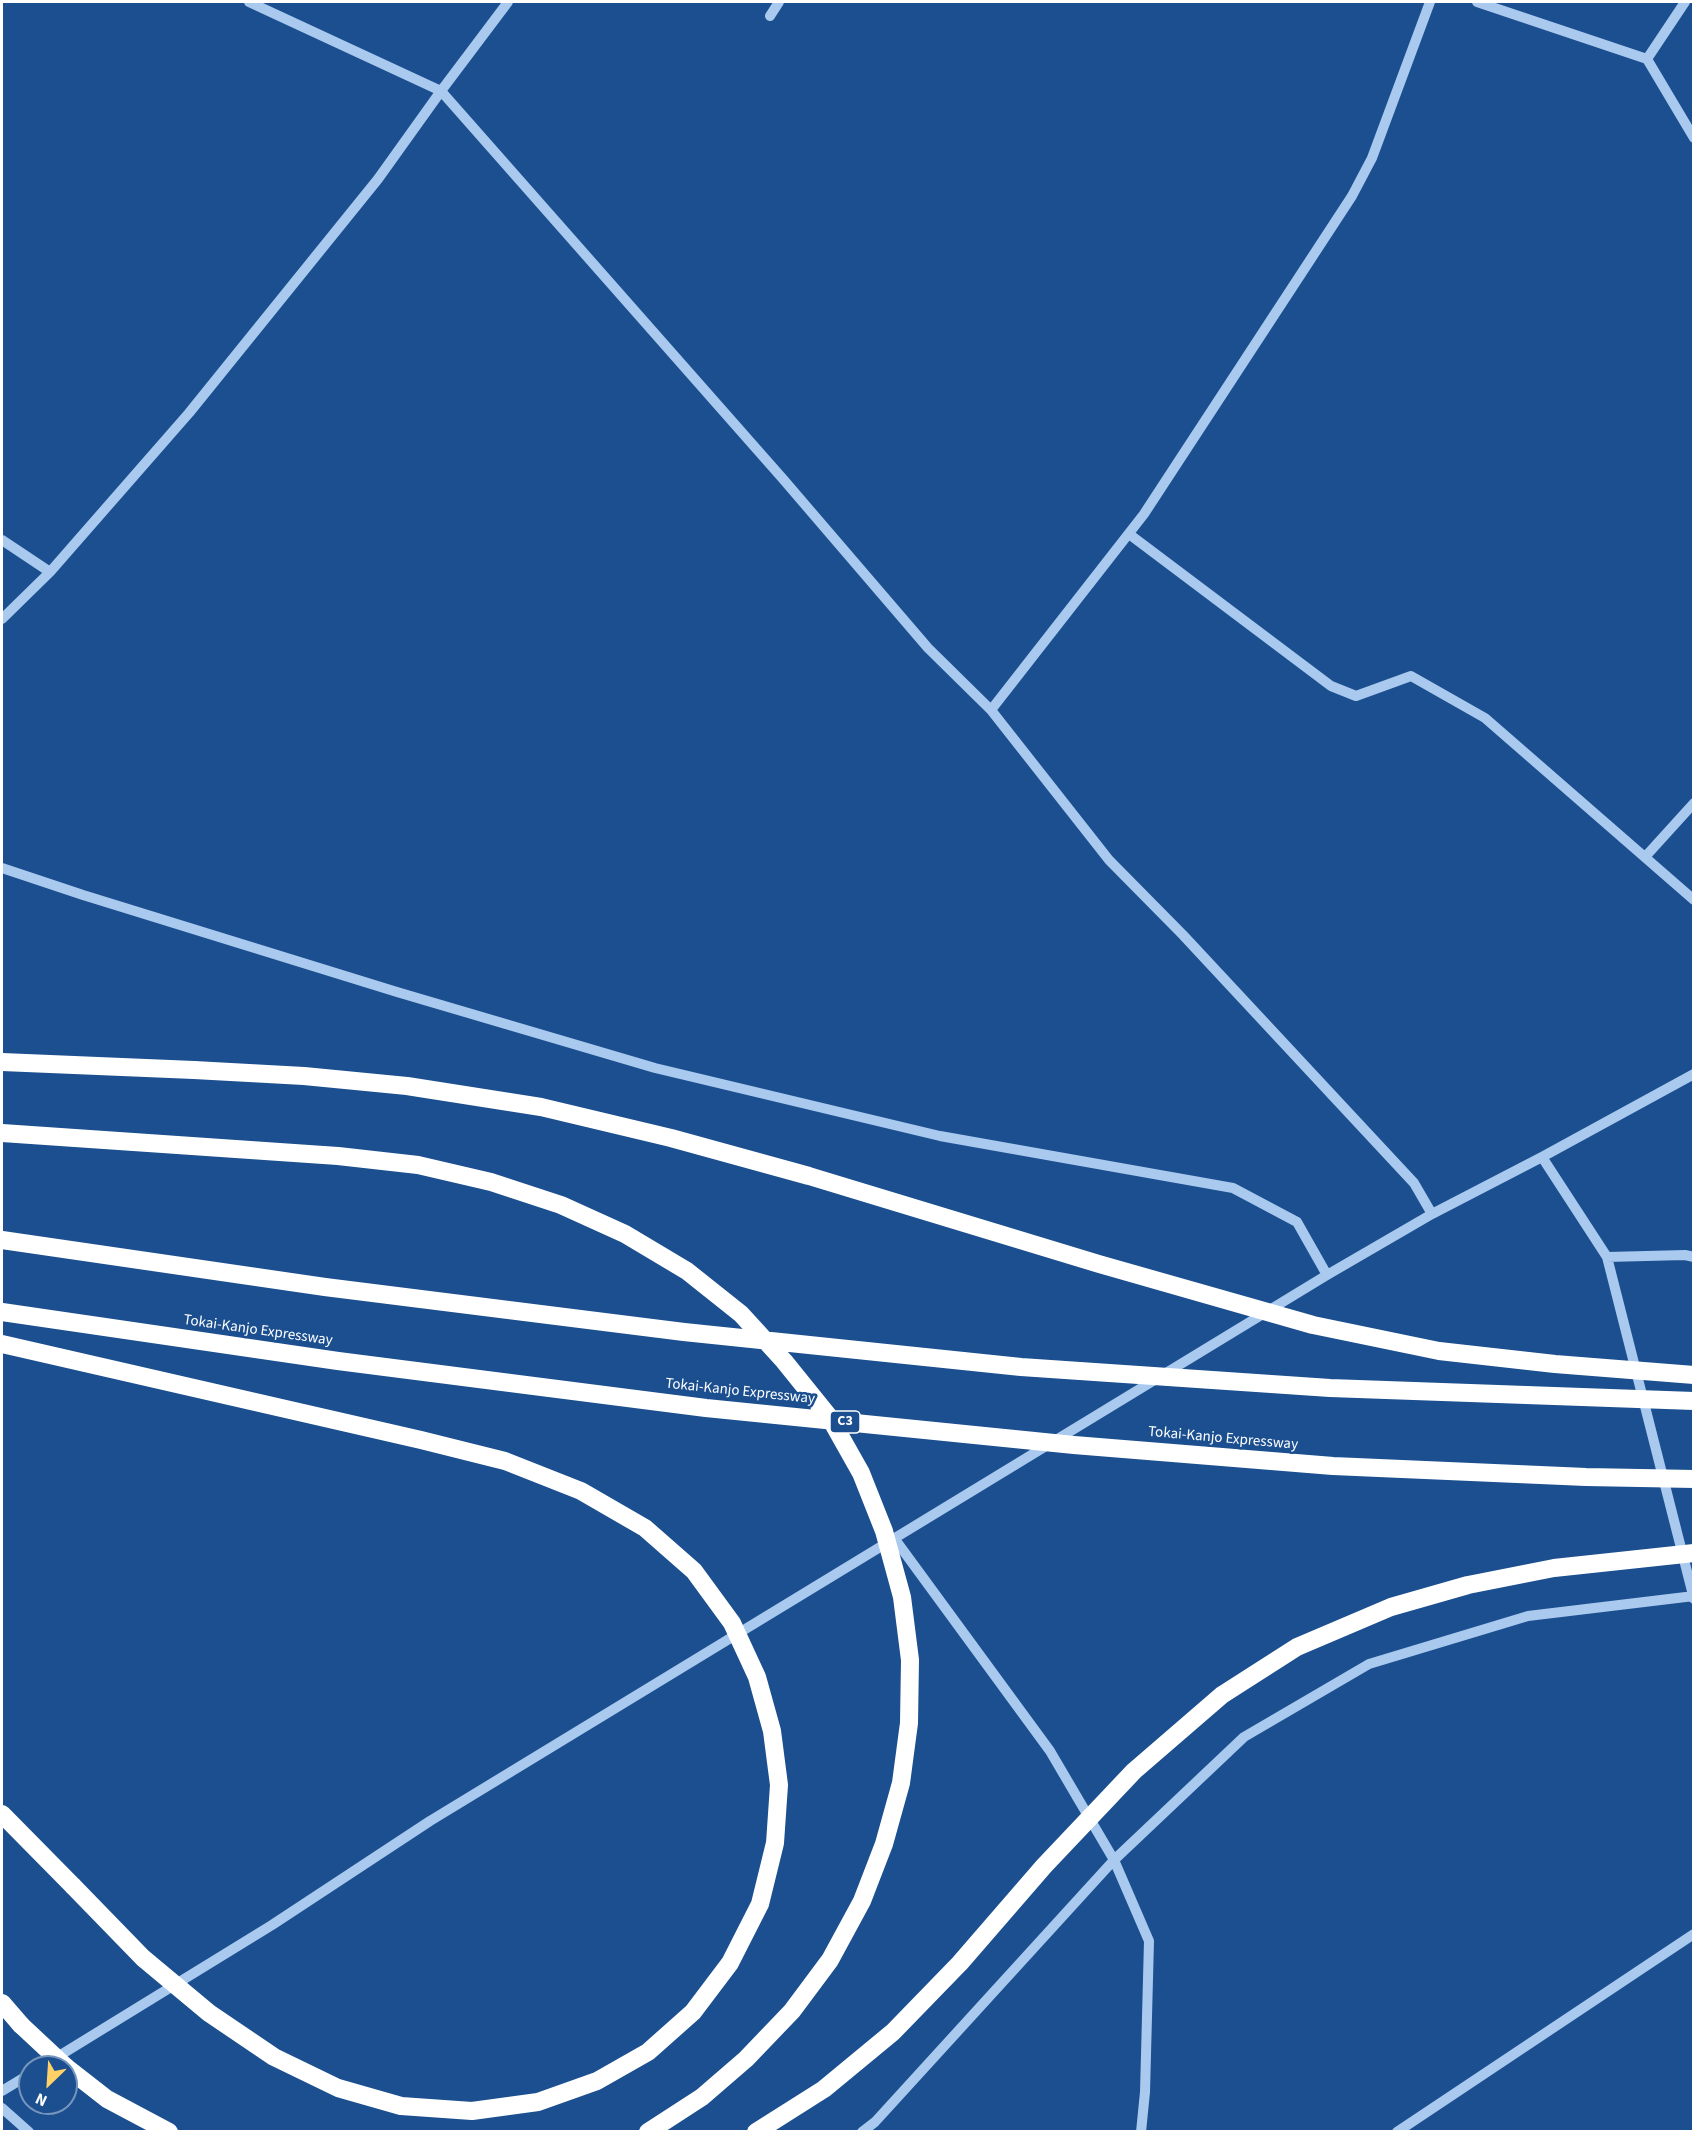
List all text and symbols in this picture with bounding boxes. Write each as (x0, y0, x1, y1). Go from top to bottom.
street label: Tokai-Kanjo Expressway (182, 1312, 334, 1350)
street label: Tokai-Kanjo Expressway (664, 1375, 816, 1409)
road number: C3 (830, 1411, 860, 1433)
street label: Tokai-Kanjo Expressway (1147, 1423, 1299, 1455)
north arrow (18, 2055, 78, 2115)
text: N (32, 2087, 51, 2112)

